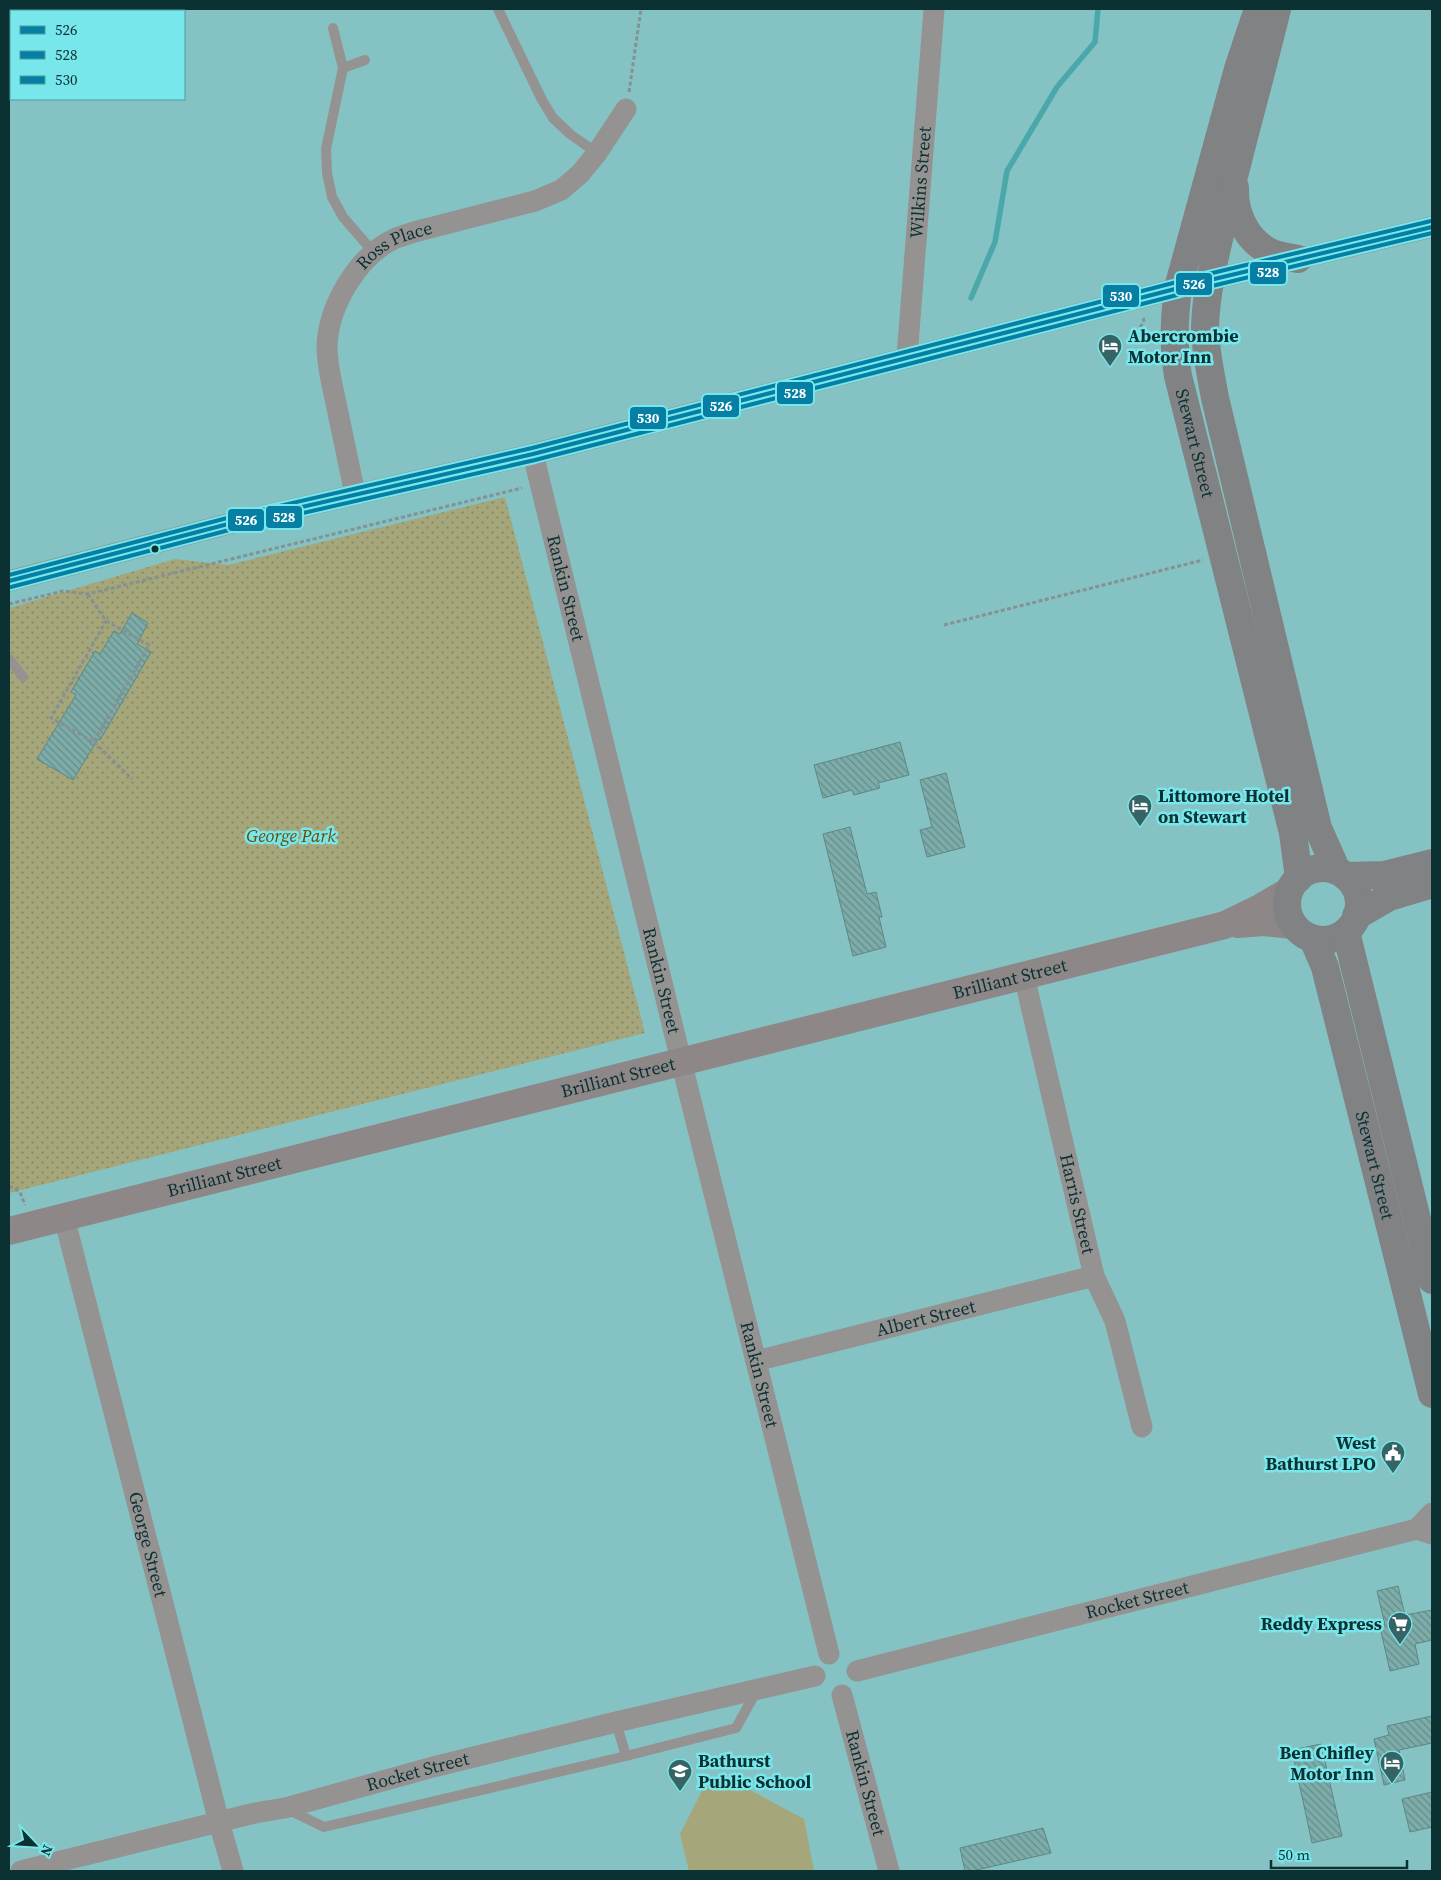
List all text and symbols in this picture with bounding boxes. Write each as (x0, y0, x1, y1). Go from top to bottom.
legend (10, 10, 185, 100)
text: 526 (55, 19, 78, 40)
text: 528 (55, 44, 78, 65)
text: 530 (55, 69, 78, 90)
street label: Wilkins Street (903, 125, 937, 240)
street label: Ross Place (350, 215, 435, 275)
line badge: 528 (1249, 261, 1287, 285)
text: 528 (1257, 262, 1279, 282)
line badge: 526 (1175, 272, 1213, 296)
text: 526 (1183, 274, 1206, 294)
line badge: 530 (1102, 284, 1140, 308)
text: 530 (1110, 286, 1133, 306)
place label: Abercrombie Motor Inn (1128, 323, 1239, 369)
hotel icon: Abercrombie Motor Inn (1097, 333, 1123, 367)
line badge: 528 (776, 381, 814, 405)
text: 528 (784, 383, 806, 403)
street label: Stewart Street (1170, 386, 1221, 500)
line badge: 526 (702, 394, 740, 418)
text: 526 (710, 396, 733, 416)
line badge: 530 (629, 406, 667, 430)
text: 530 (637, 408, 660, 428)
line badge: 528 (265, 505, 303, 529)
text: 528 (273, 507, 295, 527)
line badge: 526 (227, 508, 265, 532)
text: 526 (235, 510, 258, 530)
street label: Rankin Street (541, 532, 591, 644)
unlabelled marker (150, 544, 160, 554)
place label: Littomore Hotel on Stewart (1158, 783, 1290, 829)
hotel icon: Littomore Hotel on Stewart (1127, 793, 1153, 827)
park label: George Park (246, 823, 336, 848)
street label: Rankin Street (637, 925, 687, 1036)
street label: Brilliant Street (950, 952, 1070, 1005)
street label: Brilliant Street (558, 1051, 678, 1104)
street label: Stewart Street (1350, 1108, 1401, 1222)
street label: Brilliant Street (164, 1150, 284, 1203)
street label: Harris Street (1054, 1151, 1101, 1256)
street label: Albert Street (873, 1293, 978, 1342)
street label: Rankin Street (734, 1319, 785, 1430)
place label: West Bathurst LPO (1266, 1430, 1377, 1476)
public building icon: West Bathurst LPO (1380, 1440, 1406, 1474)
street label: George Street (123, 1489, 174, 1600)
street label: Rocket Street (1083, 1574, 1191, 1625)
place label: Reddy Express (1261, 1611, 1382, 1636)
supermarket icon: Reddy Express (1387, 1611, 1413, 1645)
street label: Rankin Street (840, 1727, 892, 1839)
place label: Ben Chifley Motor Inn (1279, 1740, 1374, 1786)
street label: Rocket Street (363, 1746, 472, 1797)
place label: Bathurst Public School (698, 1748, 812, 1794)
hotel icon: Ben Chifley Motor Inn (1379, 1750, 1405, 1784)
school or university icon: Bathurst Public School (667, 1758, 693, 1792)
north arrow (10, 1820, 60, 1870)
scale bar (1271, 1838, 1407, 1870)
text: N (36, 1842, 58, 1859)
text: 50 m (1278, 1844, 1310, 1865)

